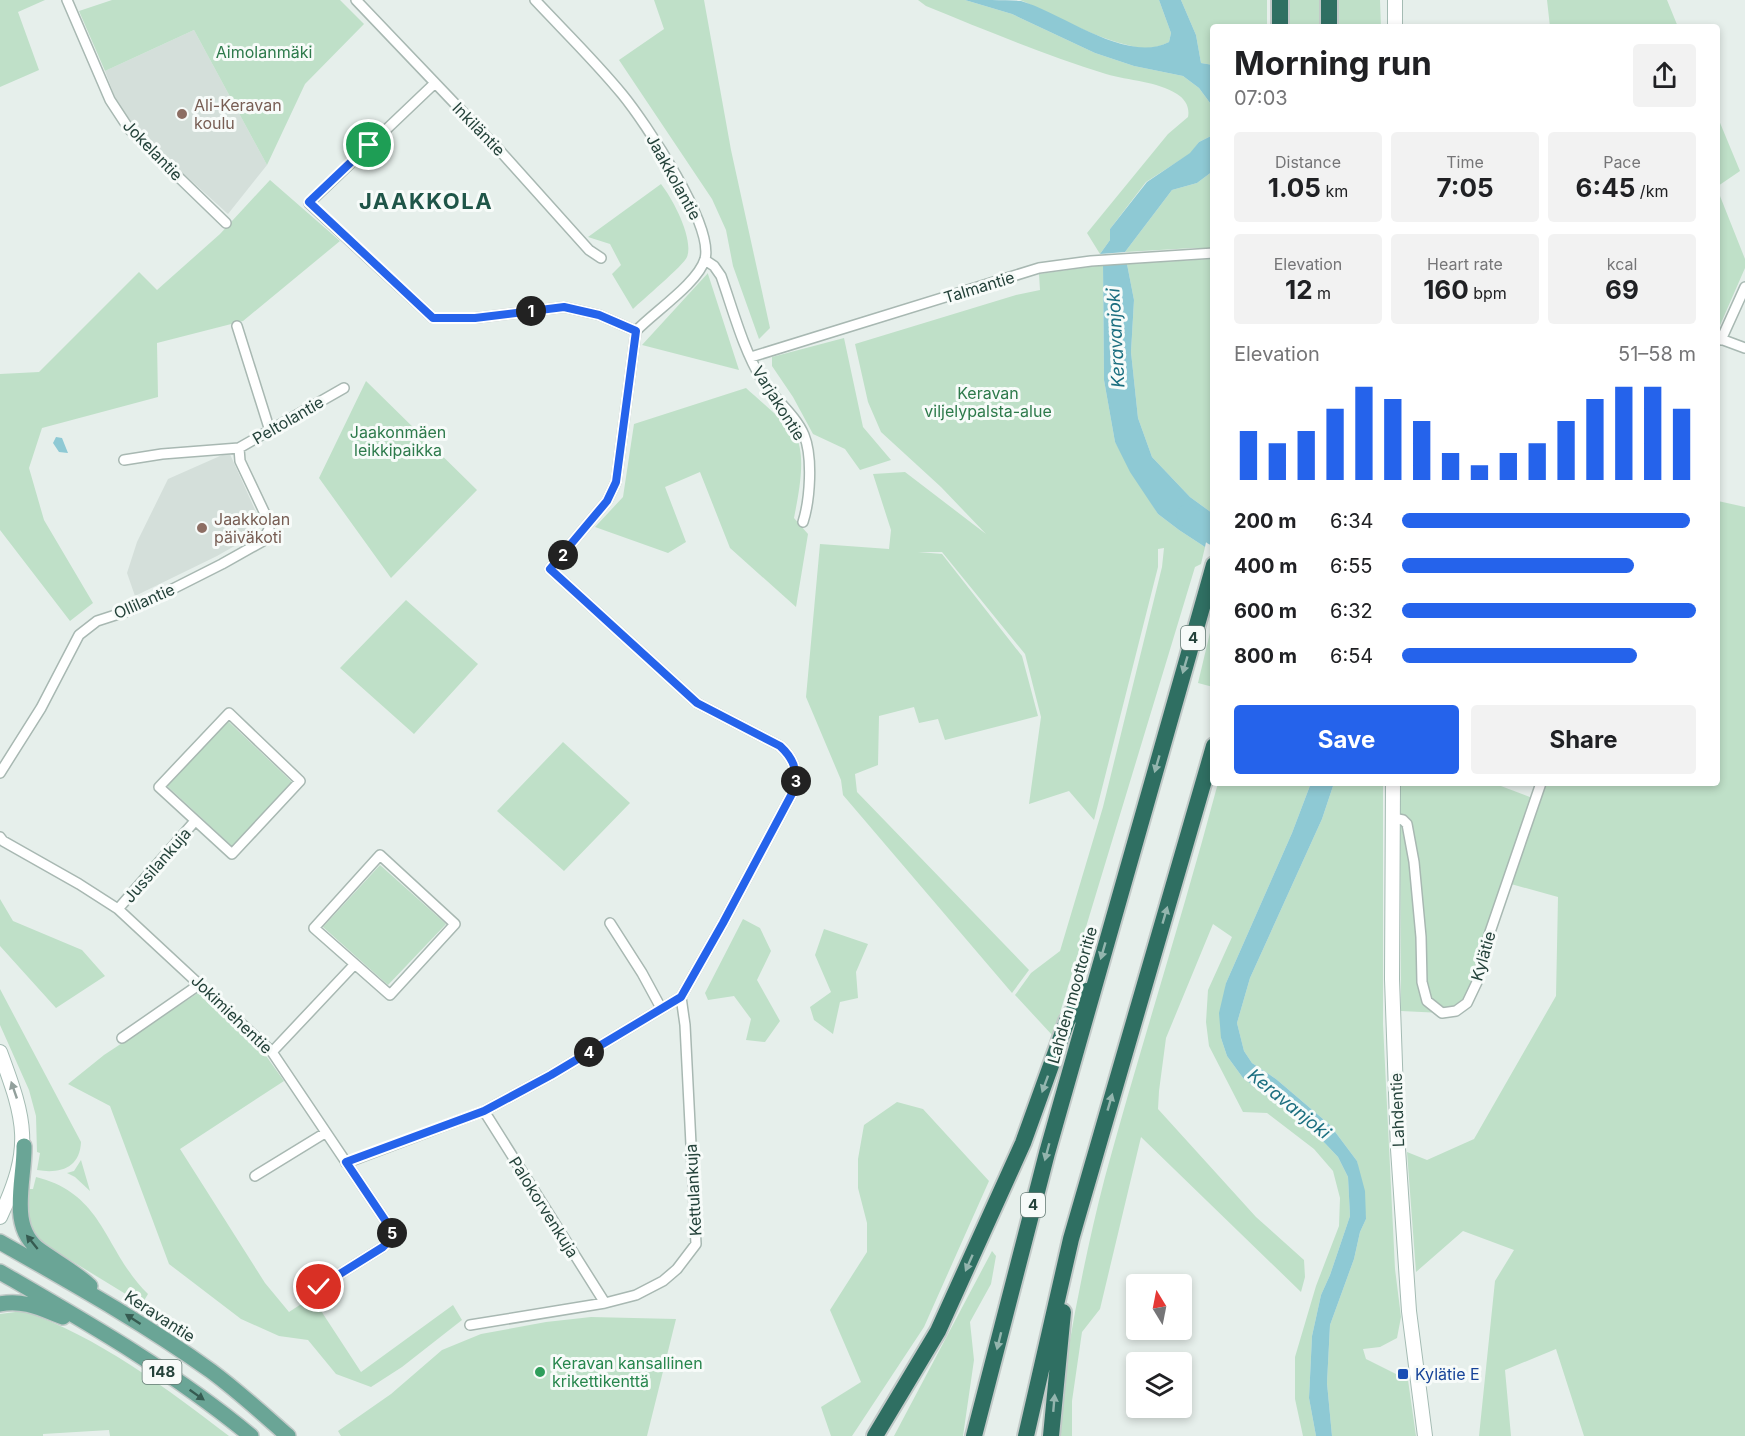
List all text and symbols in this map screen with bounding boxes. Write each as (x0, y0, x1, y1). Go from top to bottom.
park label: Aimolanmäki (216, 42, 312, 62)
text: Morning run (1234, 43, 1432, 83)
button: share (1633, 44, 1696, 107)
text: 07:03 (1234, 86, 1288, 110)
place label: Ali-Keravan koulu (194, 95, 282, 133)
street label: Inkiläntie (448, 98, 510, 160)
marker: Ali-Keravan koulu (175, 107, 189, 121)
street label: Jokelantie (119, 115, 187, 185)
pin (343, 119, 394, 170)
icon: arrive (352, 128, 385, 161)
street label: Jaakkolantie (642, 131, 706, 223)
text: Distance (1275, 152, 1341, 172)
text: Time (1446, 152, 1484, 172)
text: Pace (1603, 152, 1641, 172)
text: 1.05 (1268, 172, 1321, 203)
text: 7:05 (1436, 172, 1494, 203)
text: 6:45 (1576, 172, 1635, 203)
text: km (1321, 181, 1348, 201)
text: /km (1635, 181, 1668, 201)
district label: JAAKKOLA (359, 188, 493, 214)
text: Elevation (1274, 254, 1342, 274)
text: Heart rate (1427, 254, 1503, 274)
text: kcal (1607, 254, 1637, 274)
street label: Talmantie (941, 267, 1017, 307)
text: 12 (1285, 274, 1313, 305)
text: 160 (1423, 274, 1469, 305)
text: 69 (1605, 274, 1639, 305)
text: m (1313, 283, 1331, 303)
text: bpm (1469, 283, 1507, 303)
water label: Keravanjoki (1102, 287, 1129, 388)
pin: 1 (516, 296, 546, 326)
text: 1 (528, 301, 534, 321)
text: Elevation (1234, 342, 1320, 366)
text: 51–58 m (1618, 342, 1696, 366)
street label: Varjakontie (748, 362, 810, 444)
park label: Keravan viljelypalsta-alue (924, 383, 1052, 421)
street label: Peltolantie (249, 392, 327, 448)
park label: Jaakonmäen leikkipaikka (350, 422, 446, 460)
place label: Jaakkolan päiväkoti (214, 509, 290, 547)
text: 200 m (1234, 509, 1297, 533)
text: 6:34 (1330, 509, 1373, 533)
marker: Jaakkolan päiväkoti (195, 521, 209, 535)
pin: 2 (548, 540, 578, 570)
text: 2 (558, 545, 568, 565)
text: 400 m (1234, 554, 1298, 578)
text: 6:55 (1330, 554, 1372, 578)
street label: Ollilantie (110, 579, 178, 623)
text: 600 m (1234, 599, 1297, 623)
text: 6:32 (1330, 599, 1373, 623)
road number: 4 (1181, 626, 1205, 650)
text: 800 m (1234, 644, 1297, 668)
text: 6:54 (1330, 644, 1373, 668)
one-way arrow (1180, 657, 1189, 675)
button: Save (1234, 705, 1459, 774)
button: Share (1471, 705, 1696, 774)
one-way arrow (1152, 755, 1161, 773)
pin: 3 (781, 766, 811, 796)
text: 3 (791, 771, 801, 791)
street label: Jussilankuja (119, 823, 195, 907)
one-way arrow (1161, 906, 1170, 924)
street label: Lahden moottoritie (1043, 924, 1101, 1066)
street label: Kylätie (1466, 929, 1500, 983)
one-way arrow (1098, 942, 1107, 960)
street label: Jokimiehentie (187, 970, 277, 1058)
pin: 4 (574, 1037, 604, 1067)
text: 4 (584, 1042, 594, 1062)
water label: Keravanjoki (1244, 1064, 1335, 1144)
street label: Lahdentie (1386, 1072, 1408, 1148)
one-way arrow (1039, 1075, 1049, 1093)
one-way arrow (8, 1081, 18, 1099)
one-way arrow (1106, 1093, 1115, 1111)
street label: Kettulankuja (681, 1143, 705, 1237)
one-way arrow (1042, 1143, 1051, 1161)
street label: Palokorvenkuja (505, 1153, 583, 1261)
road number: 4 (1021, 1193, 1045, 1217)
pin: 5 (377, 1218, 407, 1248)
text: 5 (387, 1223, 397, 1243)
one-way arrow (26, 1235, 39, 1250)
one-way arrow (964, 1255, 973, 1272)
pin (293, 1261, 344, 1312)
icon: check (302, 1270, 335, 1303)
north arrow (1126, 1274, 1192, 1340)
map controls (1126, 1274, 1192, 1418)
street label: Keravantie (121, 1286, 199, 1346)
one-way arrow (125, 1314, 141, 1325)
one-way arrow (993, 1332, 1003, 1350)
button: layers (1126, 1352, 1192, 1418)
place label: Keravan kansallinen krikettikenttä (552, 1353, 703, 1391)
road number: 148 (142, 1360, 182, 1384)
place label: Kylätie E (1415, 1364, 1480, 1384)
marker: Keravan kansallinen krikettikenttä (533, 1365, 547, 1379)
marker: Kylätie E (1396, 1367, 1410, 1381)
one-way arrow (189, 1389, 205, 1401)
one-way arrow (1049, 1394, 1059, 1413)

